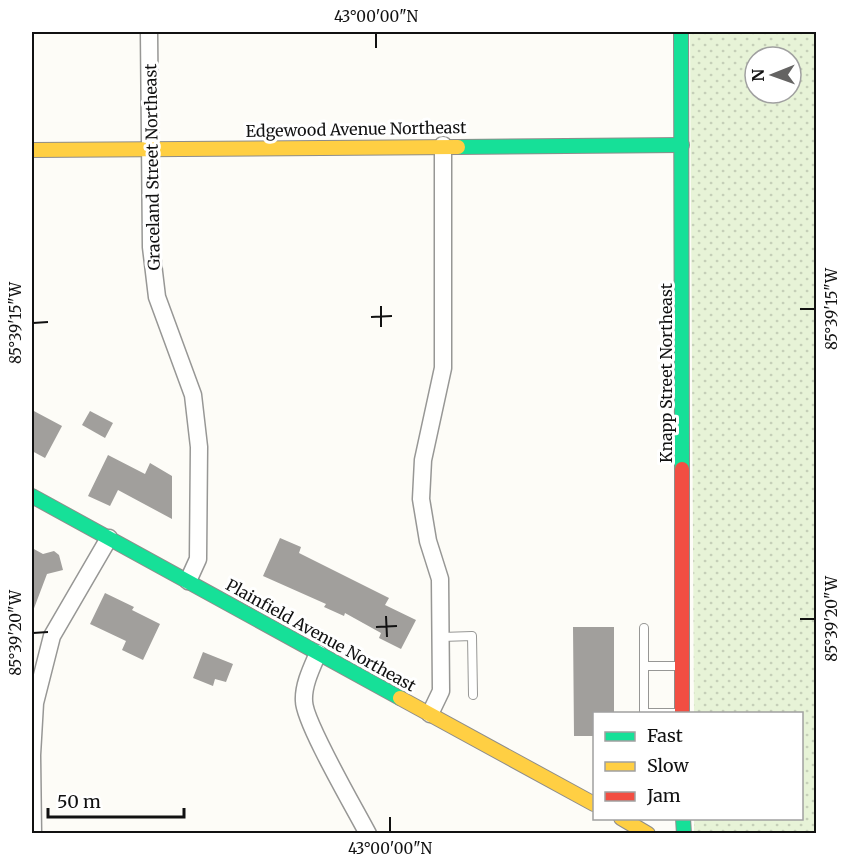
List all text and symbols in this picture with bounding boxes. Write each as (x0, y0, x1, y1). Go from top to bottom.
text: 43°00'00"N (334, 7, 419, 26)
north arrow (743, 45, 803, 105)
street label: Graceland Street Northeast (140, 63, 164, 271)
text: N (748, 68, 768, 82)
street label: Edgewood Avenue Northeast (245, 117, 467, 141)
text: 85°39'15"W (822, 267, 841, 350)
text: 85°39'15"W (6, 281, 25, 364)
street label: Knapp Street Northeast (656, 282, 676, 463)
street label: Plainfield Avenue Northeast (223, 574, 420, 696)
text: 85°39'20"W (822, 575, 841, 662)
text: 85°39'20"W (6, 589, 25, 676)
legend (593, 712, 803, 820)
text: Fast (647, 724, 683, 747)
text: Slow (647, 754, 690, 777)
scale bar (48, 781, 184, 819)
text: Jam (646, 784, 681, 807)
text: 50 m (57, 790, 101, 813)
text: 43°00'00"N (348, 839, 433, 858)

